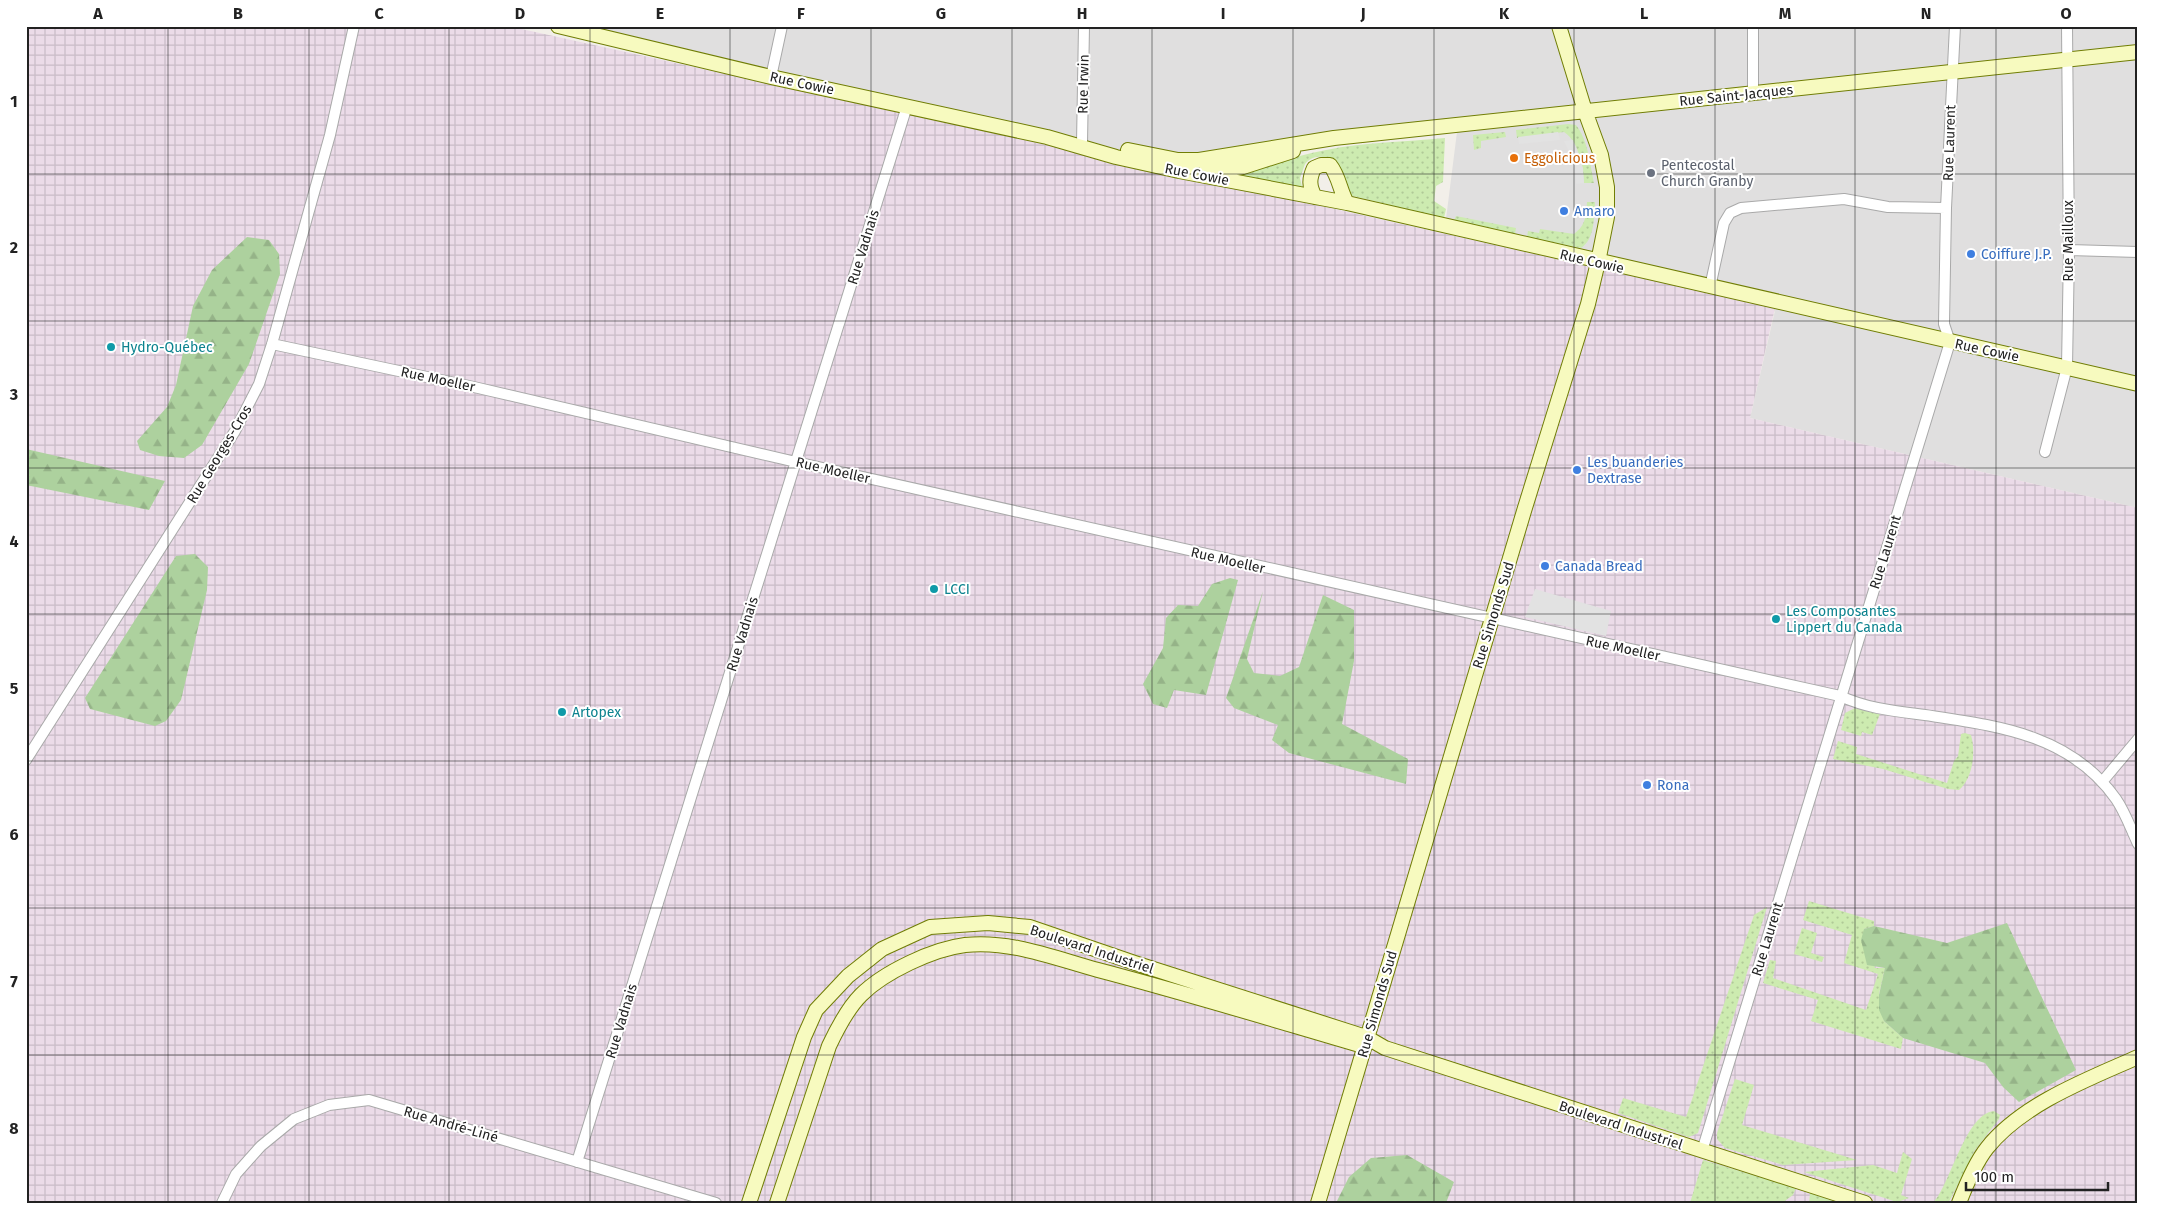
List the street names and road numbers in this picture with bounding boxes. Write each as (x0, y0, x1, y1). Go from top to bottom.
street label: Rue Irwin (1074, 54, 1093, 114)
street label: Rue Cowie (768, 68, 836, 99)
street label: Rue Saint-Jacques (1678, 81, 1794, 110)
street label: Rue Laurent (1940, 104, 1959, 182)
street label: Rue Cowie (1163, 160, 1231, 189)
street label: Rue Mailloux (2060, 200, 2077, 282)
street label: Rue Vadnais (844, 207, 883, 287)
street label: Rue Cowie (1558, 246, 1626, 277)
street label: Rue Cowie (1953, 335, 2021, 366)
street label: Rue Moeller (399, 363, 477, 396)
street label: Rue Georges-Cros (183, 402, 256, 507)
street label: Rue Moeller (794, 454, 872, 487)
street label: Rue Laurent (1866, 512, 1905, 591)
street label: Rue Moeller (1189, 544, 1267, 577)
street label: Rue Simonds Sud (1469, 560, 1518, 671)
street label: Rue Vadnais (723, 594, 762, 674)
street label: Rue Moeller (1584, 632, 1662, 665)
street label: Rue Laurent (1748, 899, 1787, 978)
street label: Boulevard Industriel (1028, 921, 1156, 978)
street label: Rue Simonds Sud (1354, 949, 1401, 1060)
street label: Rue Vadnais (602, 981, 641, 1061)
street label: Boulevard Industriel (1557, 1097, 1685, 1154)
street label: Rue André-Liné (402, 1103, 500, 1146)

